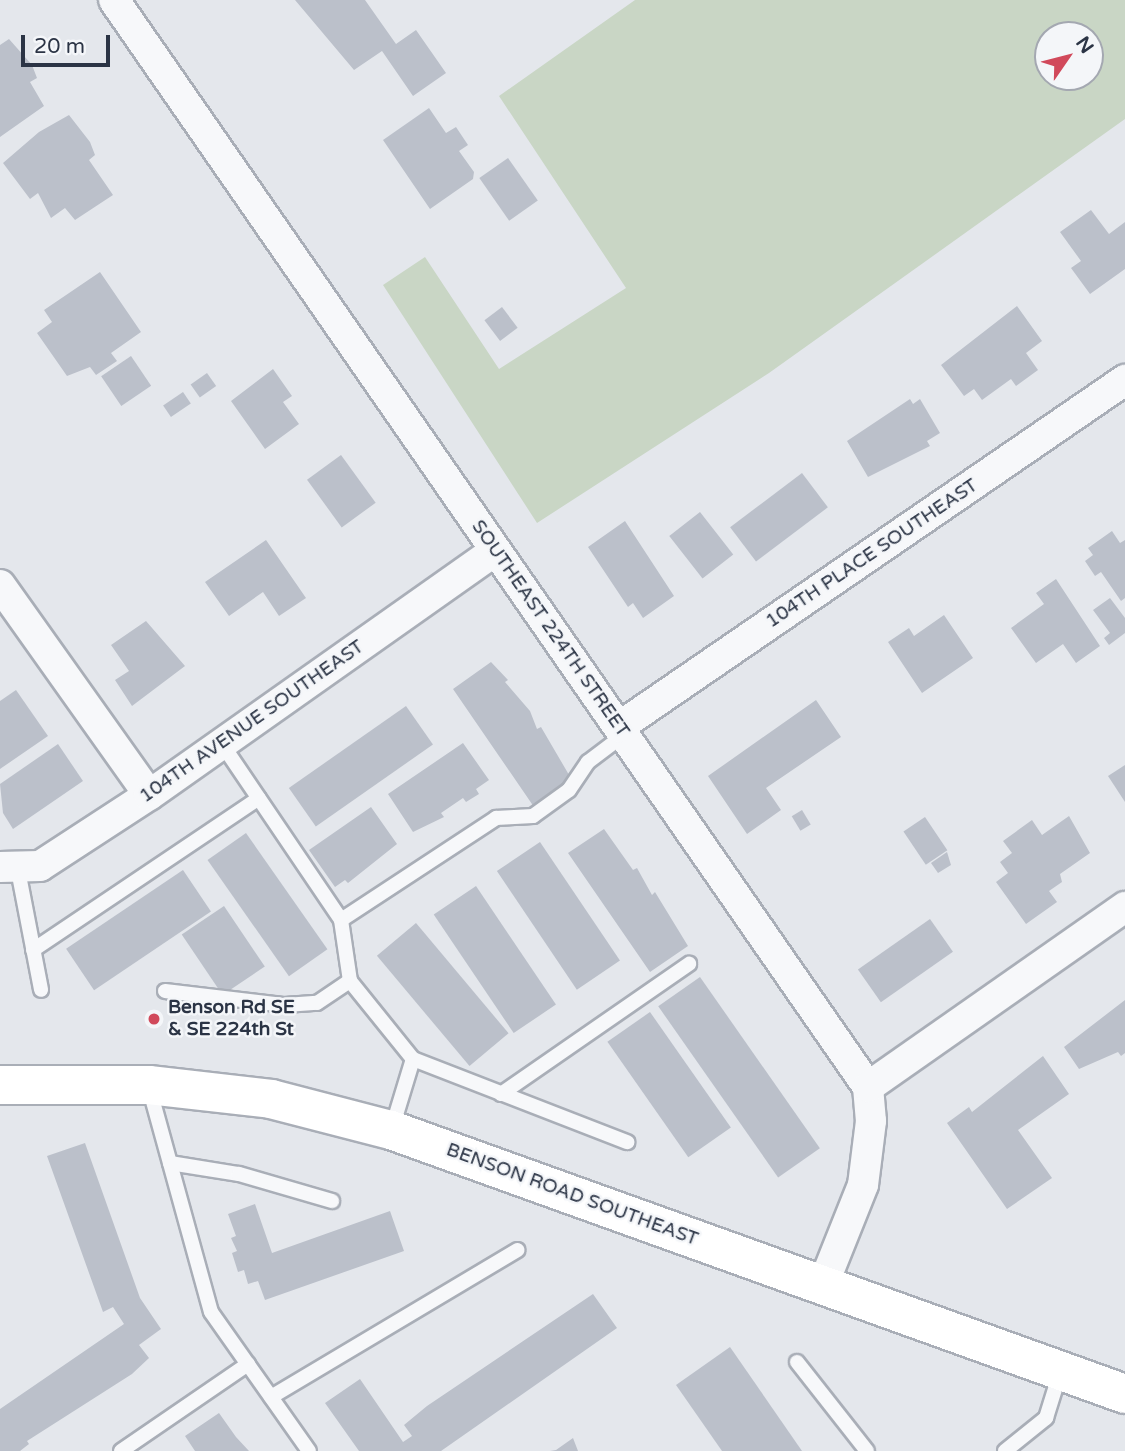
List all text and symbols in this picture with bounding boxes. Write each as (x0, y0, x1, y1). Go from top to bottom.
scale bar (24, 21, 114, 65)
north arrow (1034, 21, 1104, 91)
text: N (1071, 33, 1098, 58)
text: 20 m (34, 34, 85, 59)
street label: 104TH PLACE SOUTHEAST (762, 475, 982, 633)
street label: SOUTHEAST 224TH STREET (466, 516, 634, 742)
street label: 104TH AVENUE SOUTHEAST (136, 636, 368, 808)
place label: Benson Rd SE & SE 224th St (168, 997, 295, 1041)
marker: Benson Rd SE & SE 224th St (146, 1011, 162, 1027)
street label: BENSON ROAD SOUTHEAST (443, 1139, 701, 1251)

